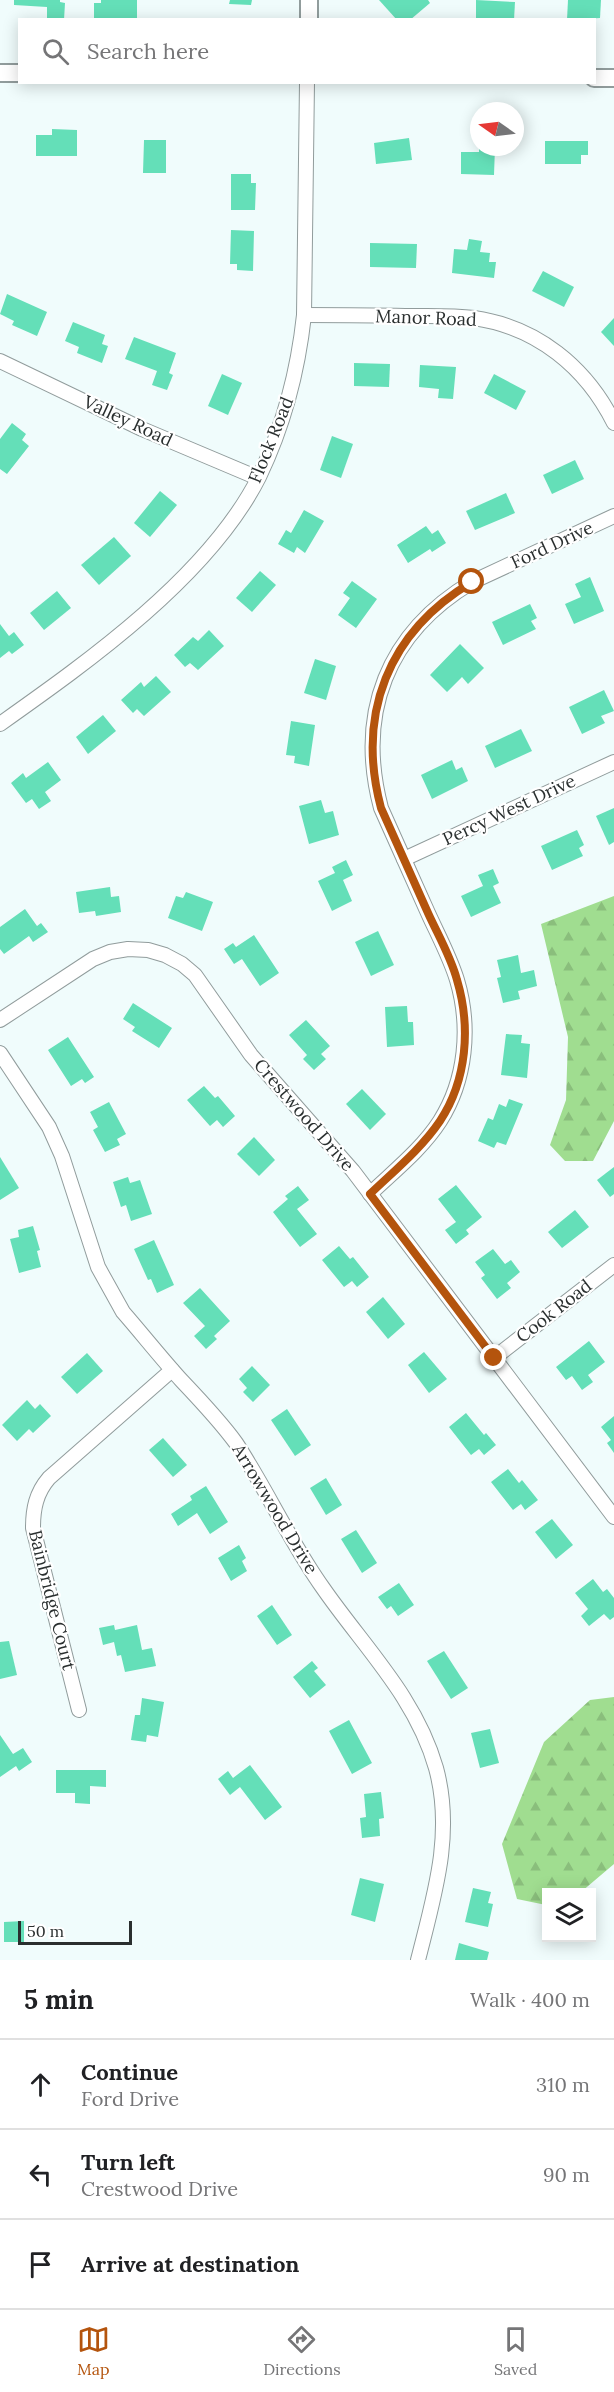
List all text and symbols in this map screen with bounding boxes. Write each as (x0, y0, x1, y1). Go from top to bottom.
search box (18, 18, 596, 84)
icon: search (39, 35, 72, 68)
text: Search here (87, 37, 209, 65)
north arrow (470, 102, 524, 156)
street label: Manor Road (375, 304, 477, 331)
street label: Valley Road (79, 389, 177, 451)
street label: Flock Road (243, 393, 298, 486)
street label: Ford Drive (507, 515, 597, 574)
route start (458, 568, 484, 594)
street label: Percy West Drive (439, 769, 579, 850)
street label: Crestwood Drive (249, 1054, 360, 1176)
street label: Cook Road (511, 1274, 596, 1347)
route end (480, 1344, 506, 1370)
street label: Arrowwood Drive (227, 1439, 323, 1578)
street label: Bainbridge Court (24, 1527, 81, 1672)
map controls (542, 1888, 596, 1942)
button: layers (542, 1888, 596, 1942)
scale bar (18, 1918, 132, 1946)
text: 50 m (27, 1921, 64, 1941)
text: 5 min (24, 1983, 94, 2016)
text: Walk · 400 m (470, 1987, 590, 2012)
text: Continue (81, 2058, 178, 2086)
icon: ahead (24, 2068, 57, 2101)
text: 310 m (536, 2072, 590, 2097)
text: Ford Drive (81, 2086, 179, 2111)
text: Turn left (81, 2148, 175, 2176)
icon: left (24, 2158, 57, 2191)
text: 90 m (543, 2162, 590, 2187)
text: Crestwood Drive (81, 2176, 238, 2201)
icon: arrive (24, 2248, 57, 2281)
text: Arrive at destination (81, 2250, 299, 2278)
tab: Map (77, 2323, 110, 2379)
tab: Directions (263, 2323, 341, 2379)
tab: Saved (494, 2323, 537, 2379)

